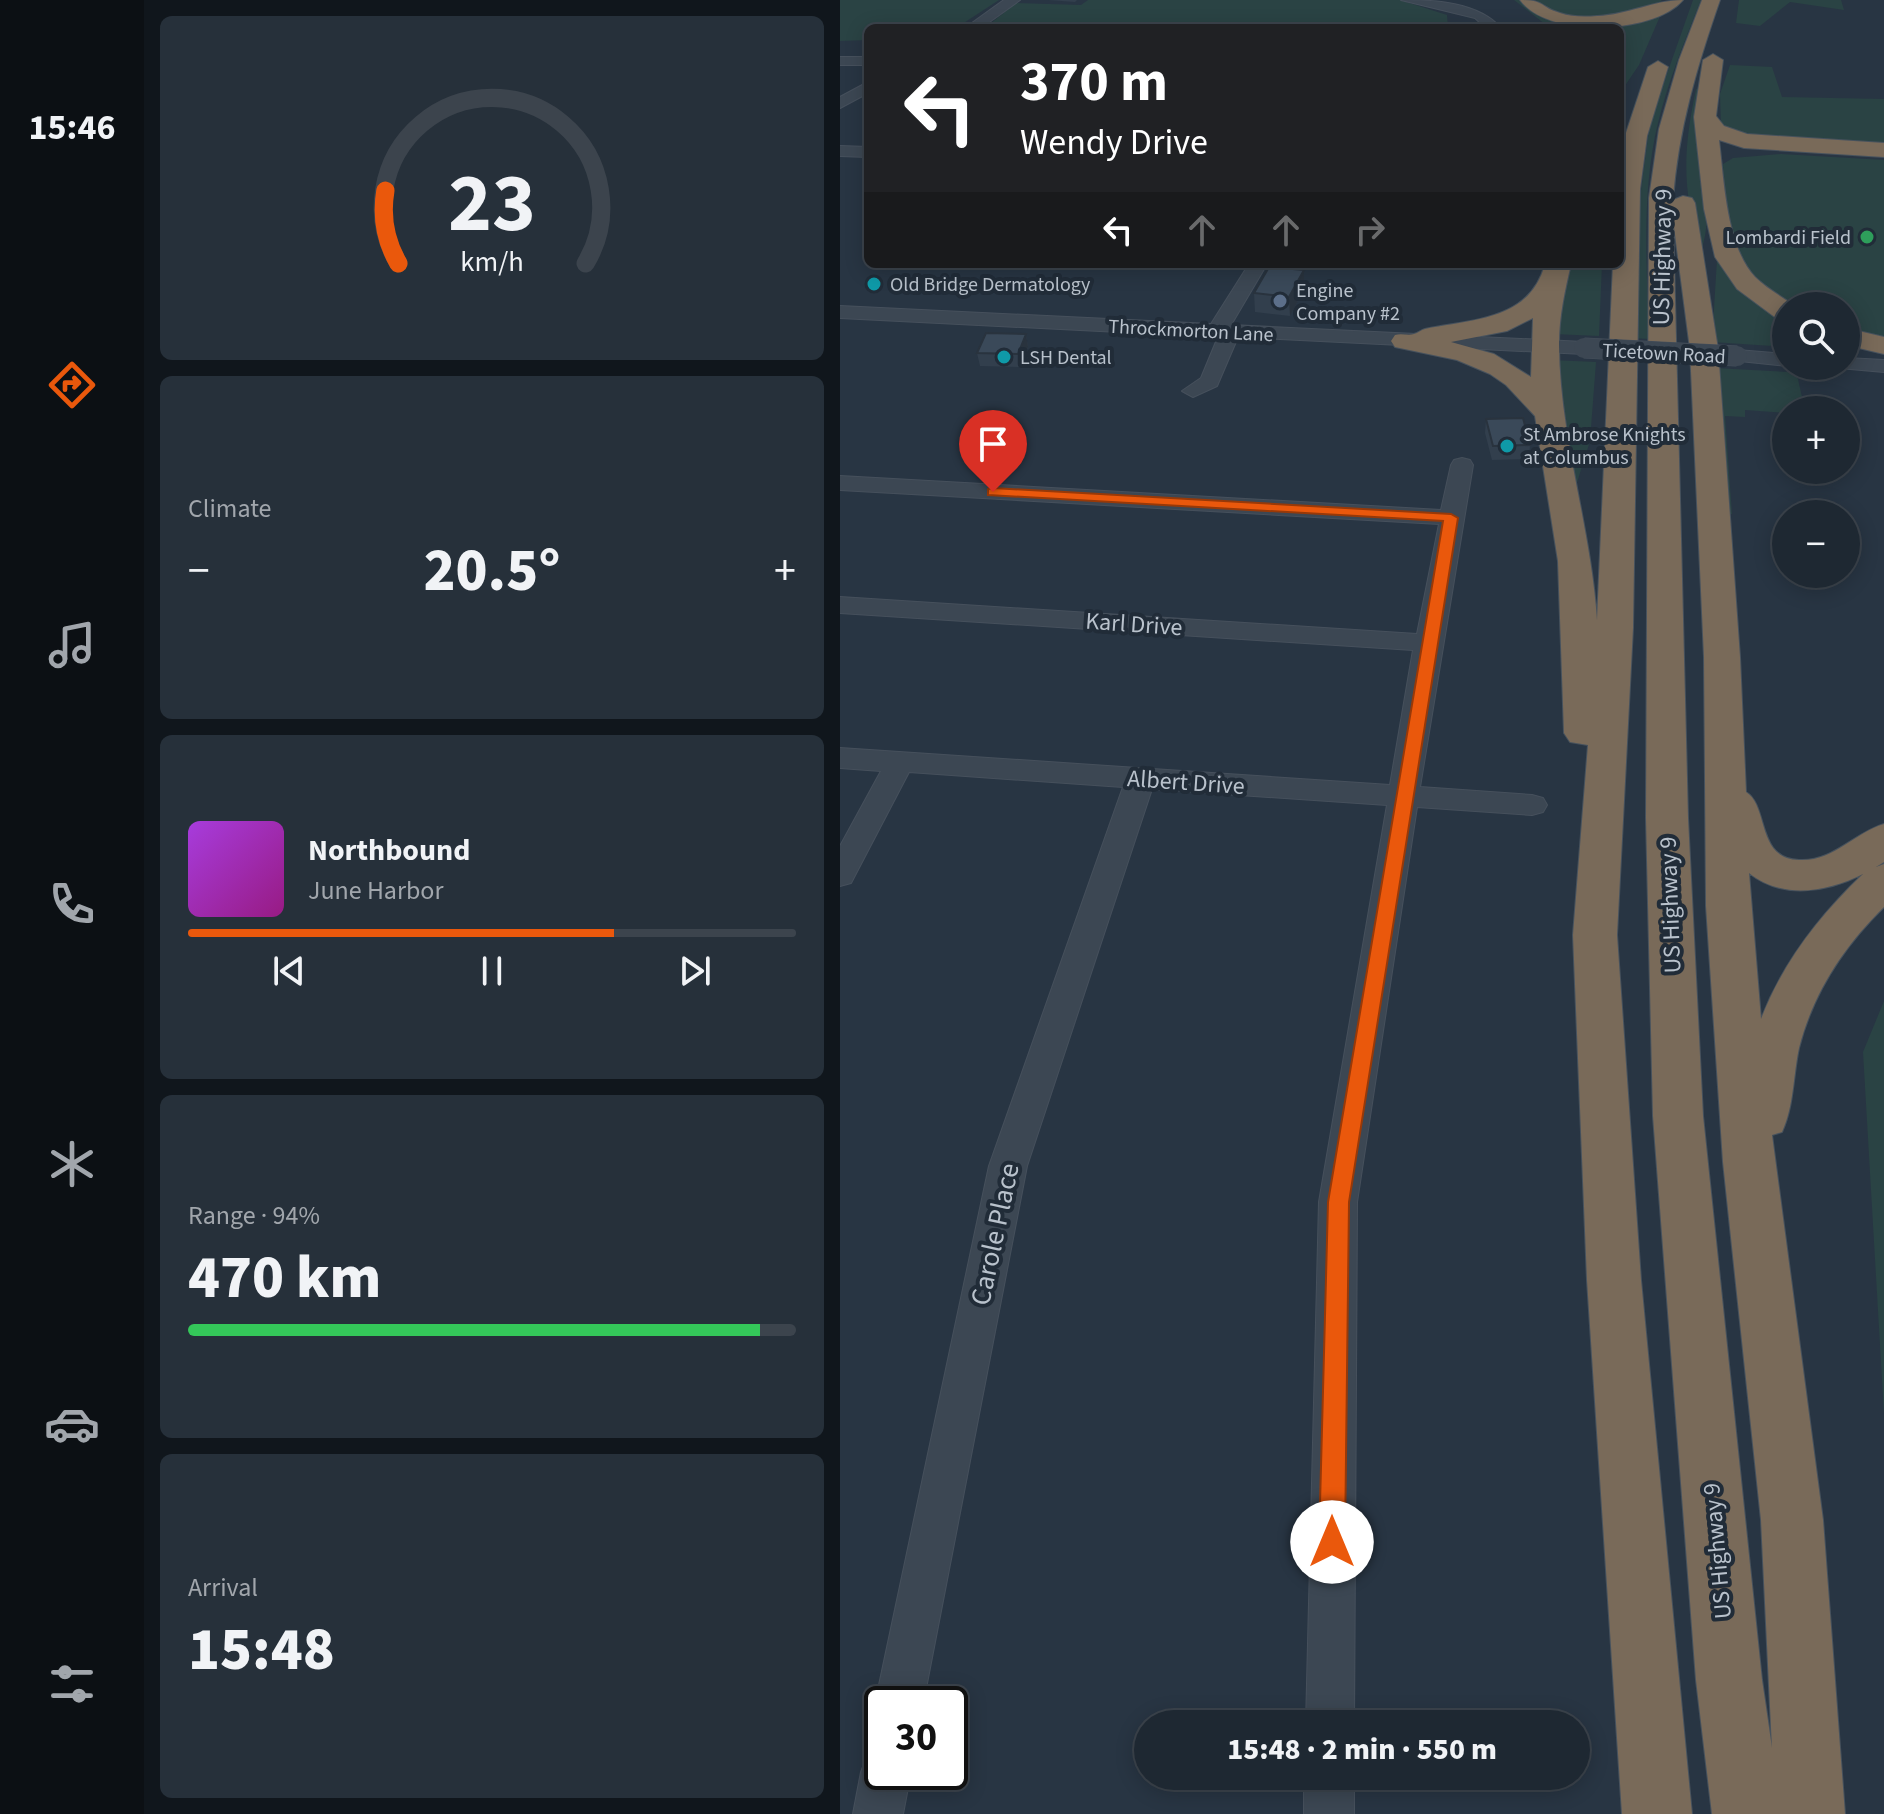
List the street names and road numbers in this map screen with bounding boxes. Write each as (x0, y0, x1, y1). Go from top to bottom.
street label: US Highway 9 (1644, 188, 1681, 326)
street label: Throckmorton Lane (1108, 313, 1274, 349)
street label: Ticetown Road (1602, 337, 1726, 371)
street label: Karl Drive (1084, 604, 1184, 645)
street label: Albert Drive (1126, 761, 1246, 804)
street label: US Highway 9 (1651, 836, 1690, 974)
street label: Carole Place (960, 1159, 1030, 1309)
street label: US Highway 9 (1694, 1481, 1741, 1621)

